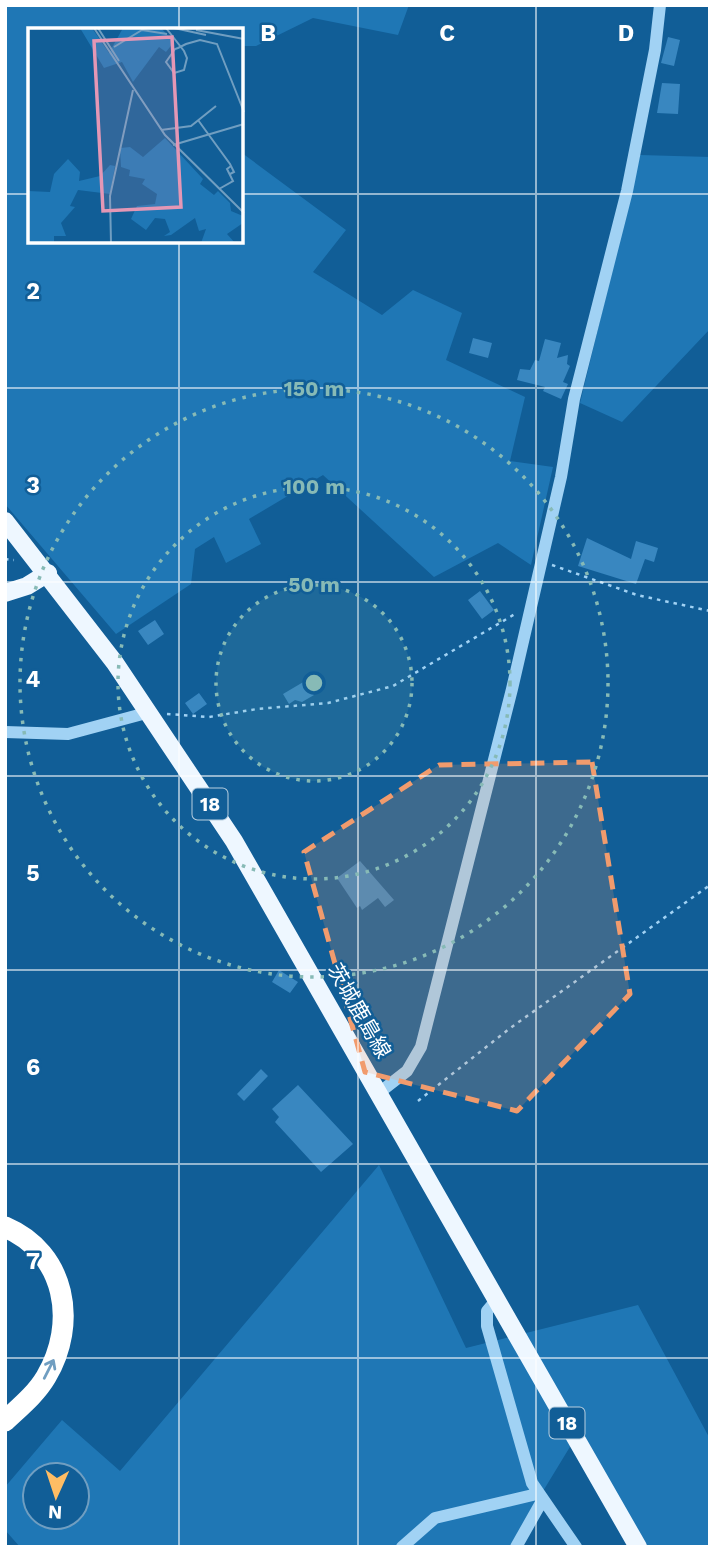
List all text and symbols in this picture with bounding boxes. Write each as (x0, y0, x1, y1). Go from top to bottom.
text: B (260, 20, 276, 47)
text: C (439, 20, 455, 47)
text: D (618, 20, 634, 47)
inset map (28, 28, 243, 243)
text: 2 (26, 278, 40, 305)
text: 150 m (284, 376, 344, 401)
text: 3 (26, 472, 40, 499)
text: 100 m (283, 474, 345, 499)
text: 50 m (288, 572, 340, 597)
text: 4 (26, 666, 41, 693)
centre of rings (302, 671, 326, 695)
road number: 18 (192, 789, 228, 820)
text: 5 (26, 860, 40, 887)
street label: 茨城鹿島線 (322, 959, 397, 1062)
text: 6 (26, 1054, 40, 1081)
text: 7 (26, 1248, 40, 1275)
one-way arrow (43, 1359, 57, 1380)
road number: 18 (550, 1408, 584, 1438)
north arrow (21, 1461, 91, 1531)
text: N (47, 1501, 63, 1524)

